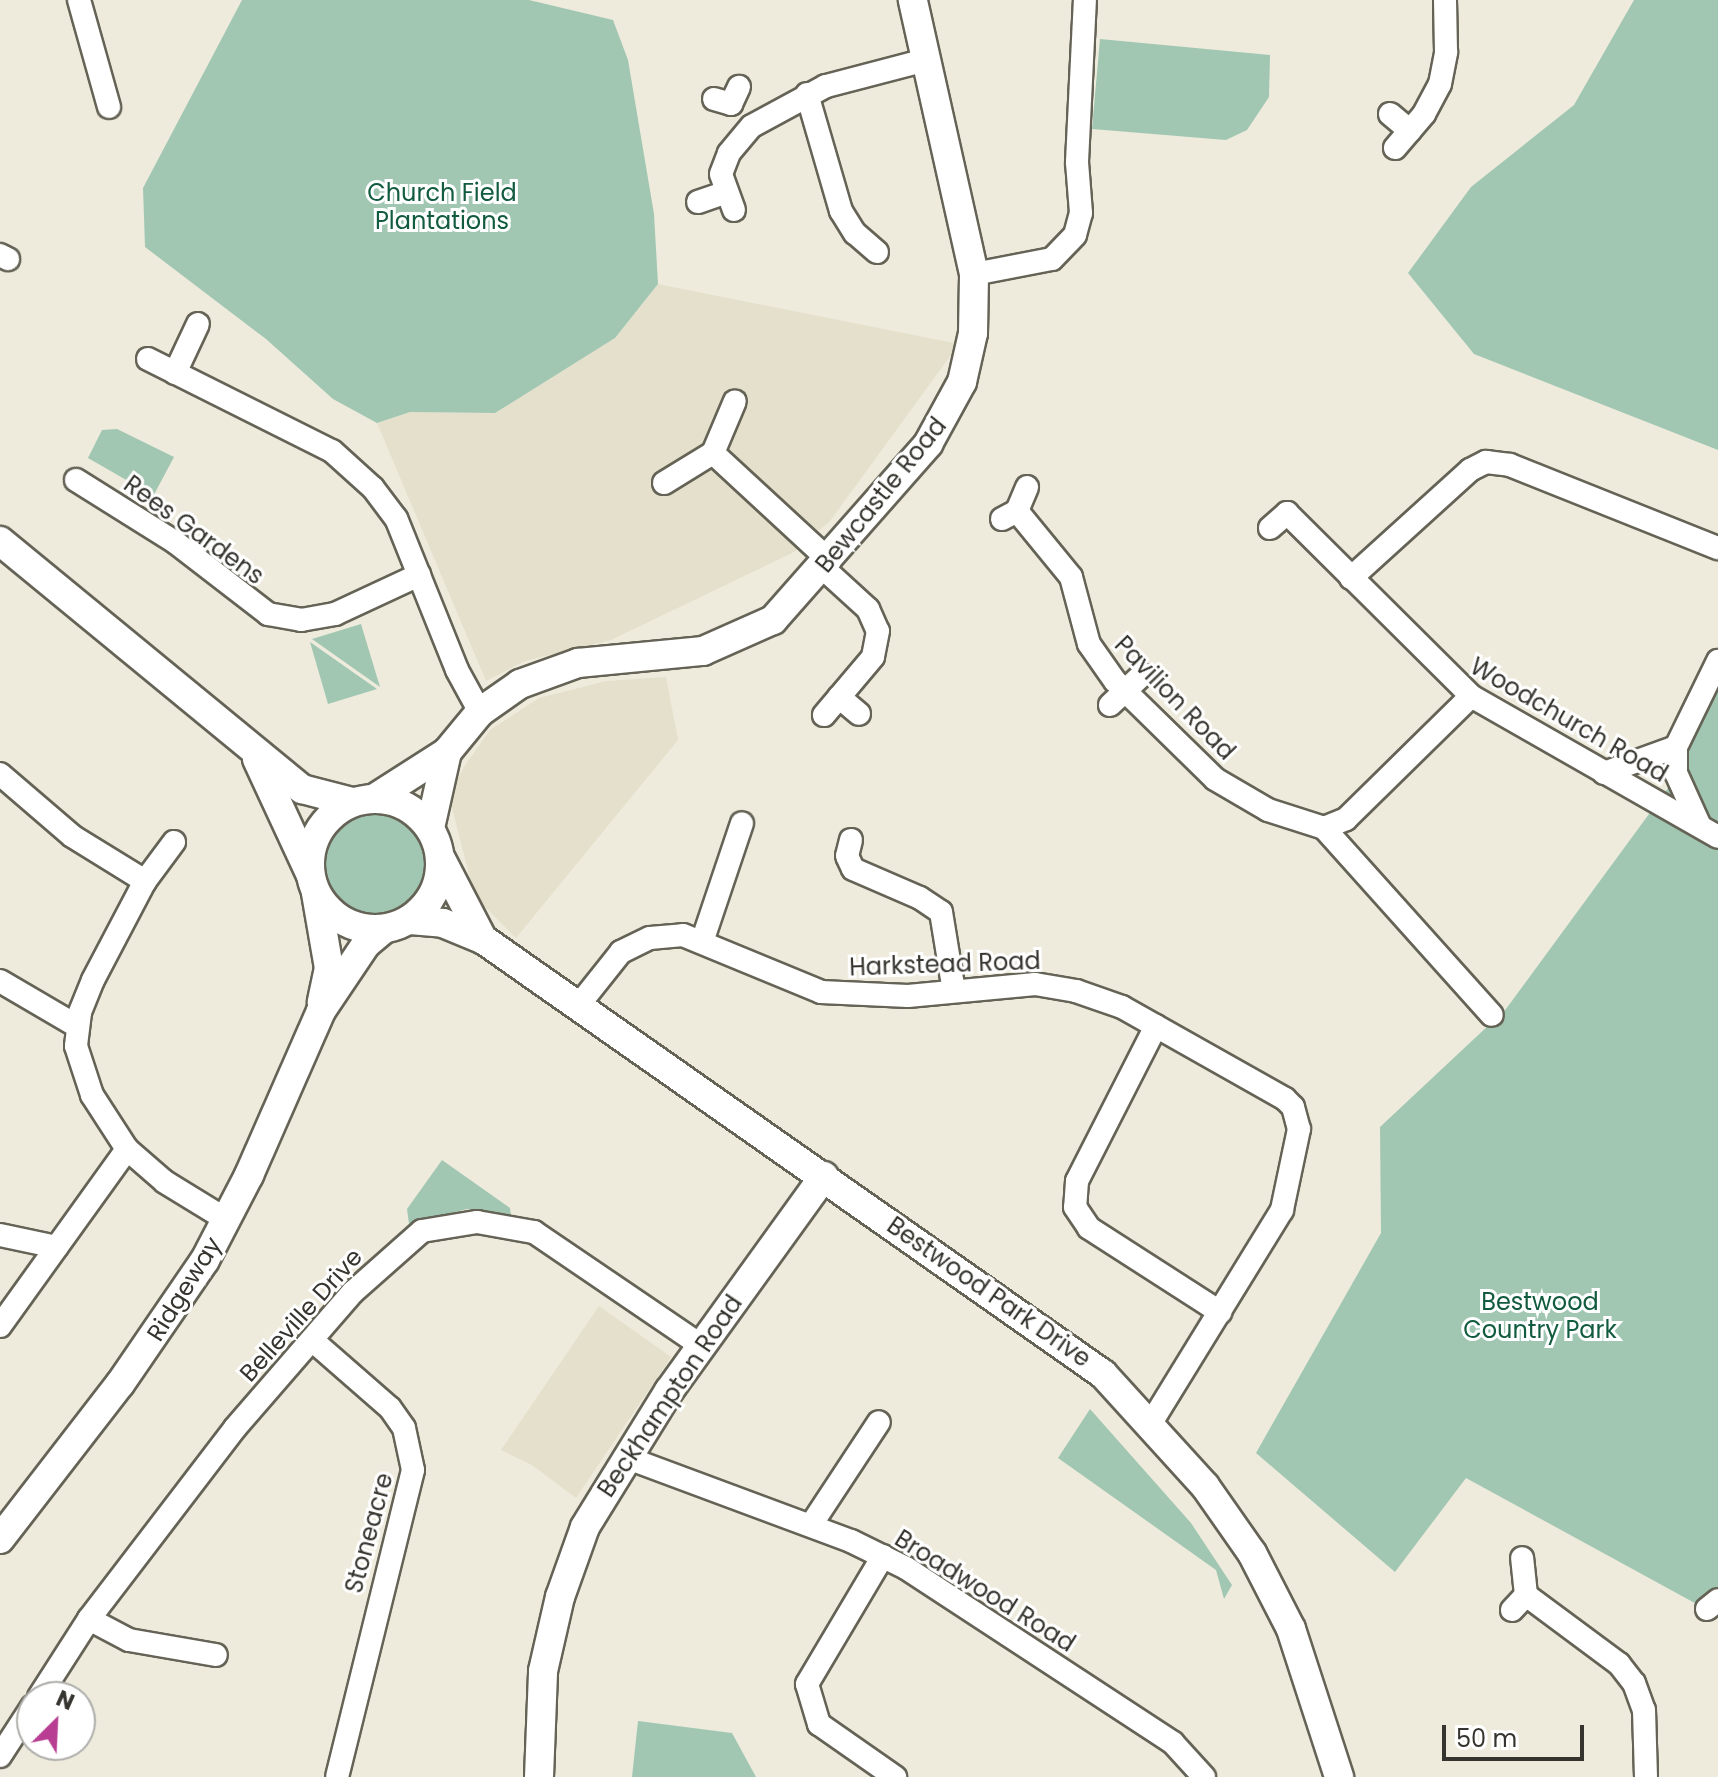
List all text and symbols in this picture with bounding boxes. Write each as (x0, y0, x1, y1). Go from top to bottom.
park label: Church Field Plantations (367, 179, 517, 235)
street label: Bewcastle Road (810, 412, 952, 578)
street label: Rees Gardens (118, 470, 270, 590)
street label: Pavilion Road (1109, 630, 1241, 766)
street label: Woodchurch Road (1465, 652, 1673, 788)
street label: Harkstead Road (849, 946, 1041, 982)
street label: Bestwood Park Drive (882, 1211, 1096, 1373)
street label: Ridgeway (141, 1232, 227, 1346)
street label: Belleville Drive (234, 1243, 368, 1387)
park label: Bestwood Country Park (1463, 1288, 1617, 1344)
street label: Beckhampton Road (592, 1290, 748, 1502)
street label: Stoneacre (339, 1470, 399, 1596)
street label: Broadwood Road (890, 1524, 1080, 1658)
north arrow (16, 1681, 96, 1761)
text: N (51, 1683, 79, 1718)
scale bar (1446, 1709, 1588, 1759)
text: 50 m (1456, 1722, 1517, 1755)

